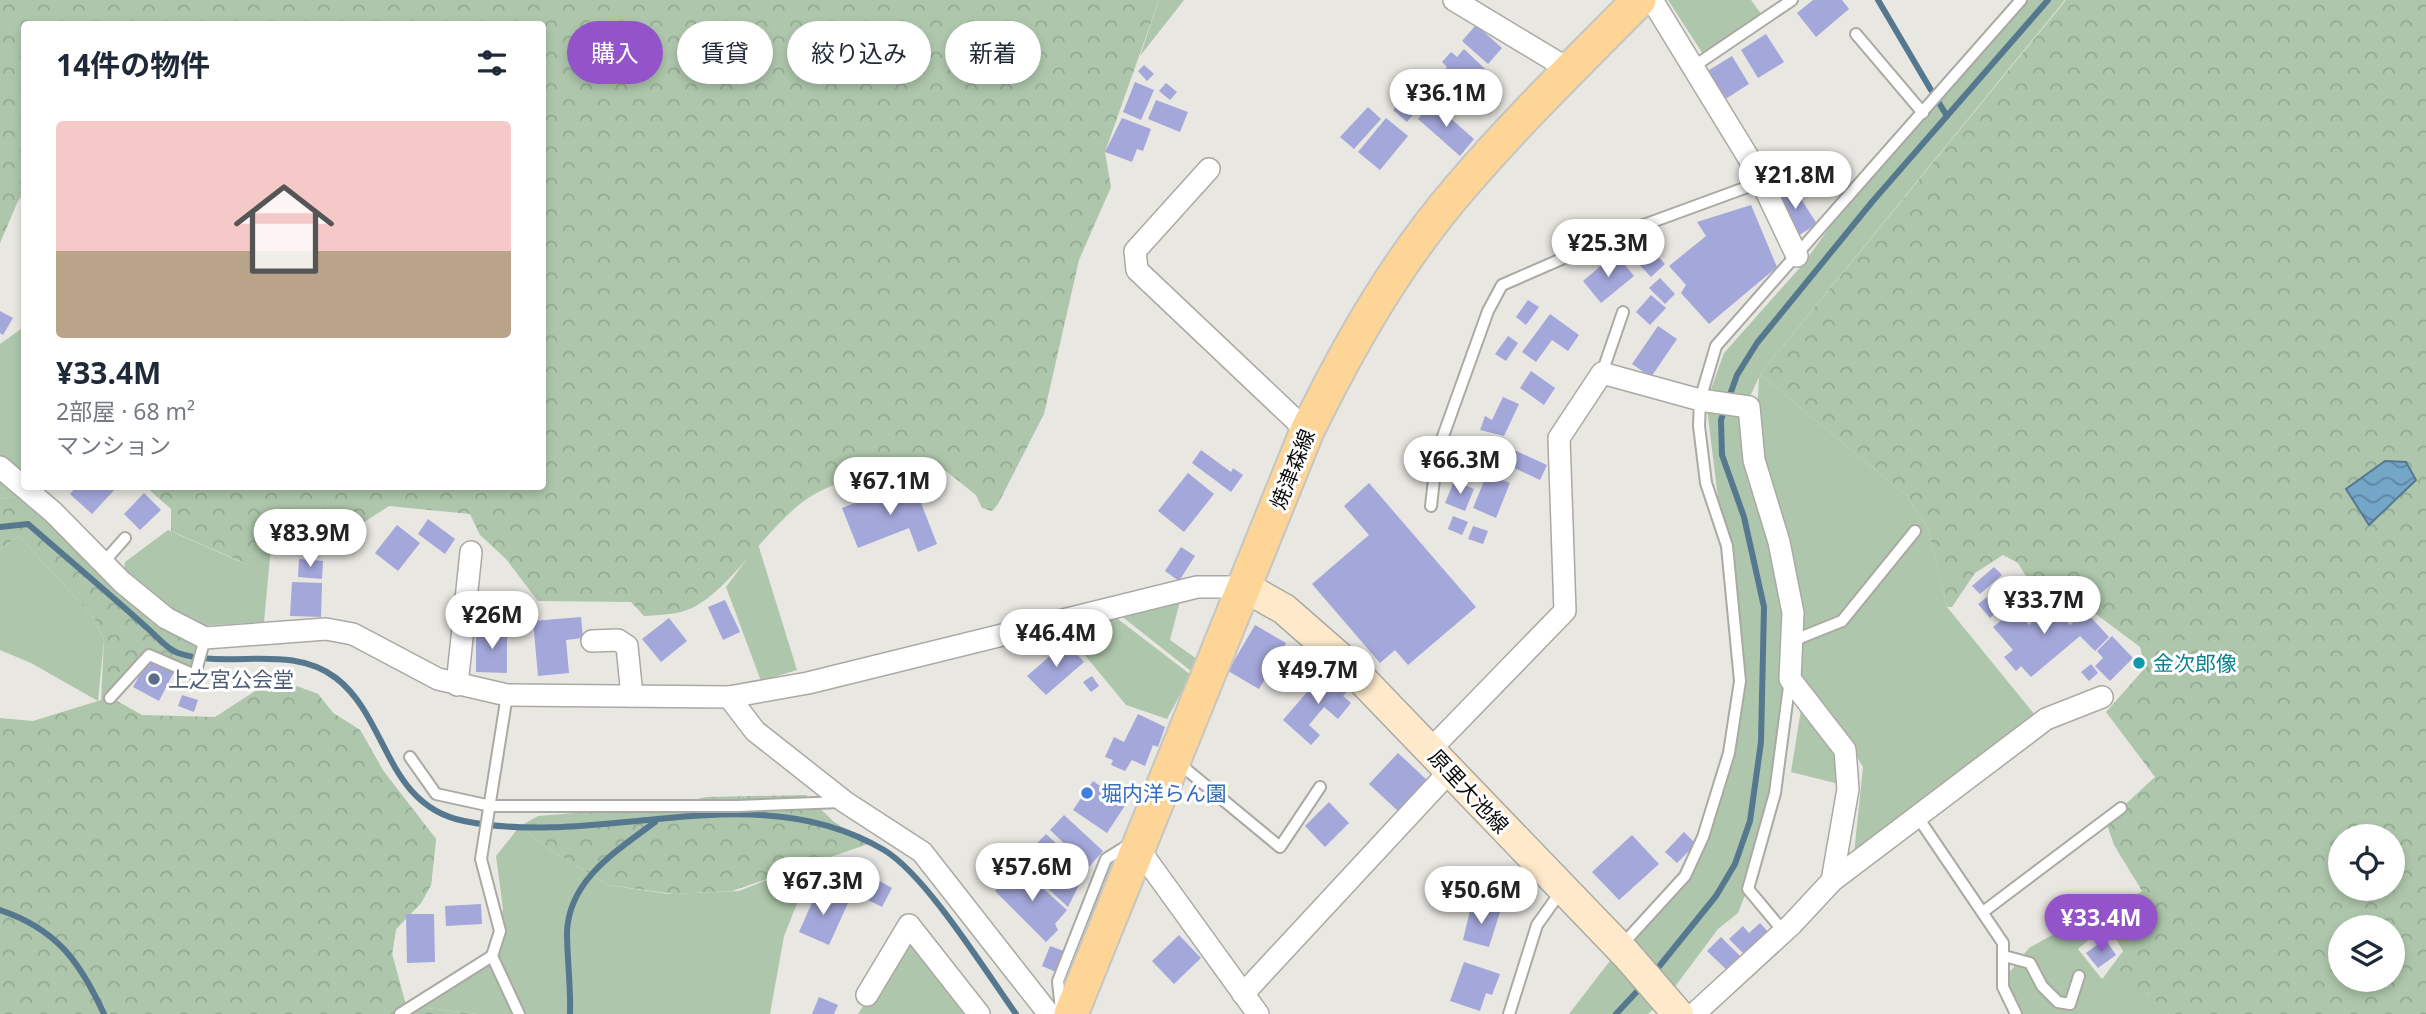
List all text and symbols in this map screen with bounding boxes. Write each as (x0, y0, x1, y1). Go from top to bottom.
chip: 購入 (567, 21, 663, 84)
chip: 賃貸 (677, 21, 773, 84)
chip: 絞り込み (787, 21, 931, 84)
chip: 新着 (945, 21, 1041, 84)
text: 14件の物件 (56, 44, 210, 85)
icon: filters (473, 44, 511, 82)
pin: ¥36.1M (1389, 69, 1503, 129)
text: ¥36.1M (1406, 76, 1486, 108)
pin: ¥21.8M (1738, 152, 1852, 211)
text: ¥21.8M (1755, 158, 1835, 190)
icon: home (221, 166, 347, 292)
pin: ¥25.3M (1551, 219, 1665, 279)
text: ¥25.3M (1568, 226, 1648, 258)
text: ¥33.4M (56, 352, 161, 393)
text: 2部屋 · 68 m² (56, 395, 195, 427)
street label: 焼津森線 (1263, 425, 1321, 513)
text: マンション (56, 429, 171, 461)
pin: ¥66.3M (1403, 436, 1517, 496)
text: ¥66.3M (1420, 443, 1500, 475)
pin: ¥67.1M (833, 458, 947, 517)
text: ¥67.1M (850, 464, 930, 496)
pin: ¥83.9M (253, 510, 367, 569)
text: ¥83.9M (270, 516, 350, 548)
pin: ¥33.7M (1987, 576, 2101, 636)
text: ¥33.7M (2004, 583, 2084, 615)
pin: ¥26M (451, 592, 533, 651)
text: ¥26M (461, 598, 523, 630)
pin: ¥46.4M (999, 610, 1113, 669)
text: ¥46.4M (1016, 616, 1096, 648)
pin: ¥49.7M (1261, 646, 1375, 706)
place label: 金次郎像 (2153, 649, 2237, 677)
text: ¥49.7M (1278, 653, 1358, 685)
marker: 金次郎像 (2131, 655, 2147, 671)
place label: 上之宮公会堂 (168, 665, 294, 693)
marker: 上之宮公会堂 (146, 671, 162, 687)
street label: 原里大池線 (1423, 743, 1515, 839)
place label: 堀内洋らん園 (1101, 779, 1227, 807)
marker: 堀内洋らん園 (1079, 785, 1095, 801)
map controls (2328, 824, 2405, 992)
button: locate (2328, 824, 2405, 901)
pin: ¥57.6M (975, 844, 1089, 903)
text: ¥57.6M (992, 850, 1072, 882)
pin: ¥67.3M (766, 858, 880, 917)
text: ¥67.3M (783, 864, 863, 896)
pin: ¥50.6M (1424, 866, 1538, 926)
text: ¥50.6M (1441, 873, 1521, 905)
pin: ¥33.4M (2044, 894, 2158, 954)
text: ¥33.4M (2061, 901, 2141, 933)
button: layers (2328, 915, 2405, 992)

